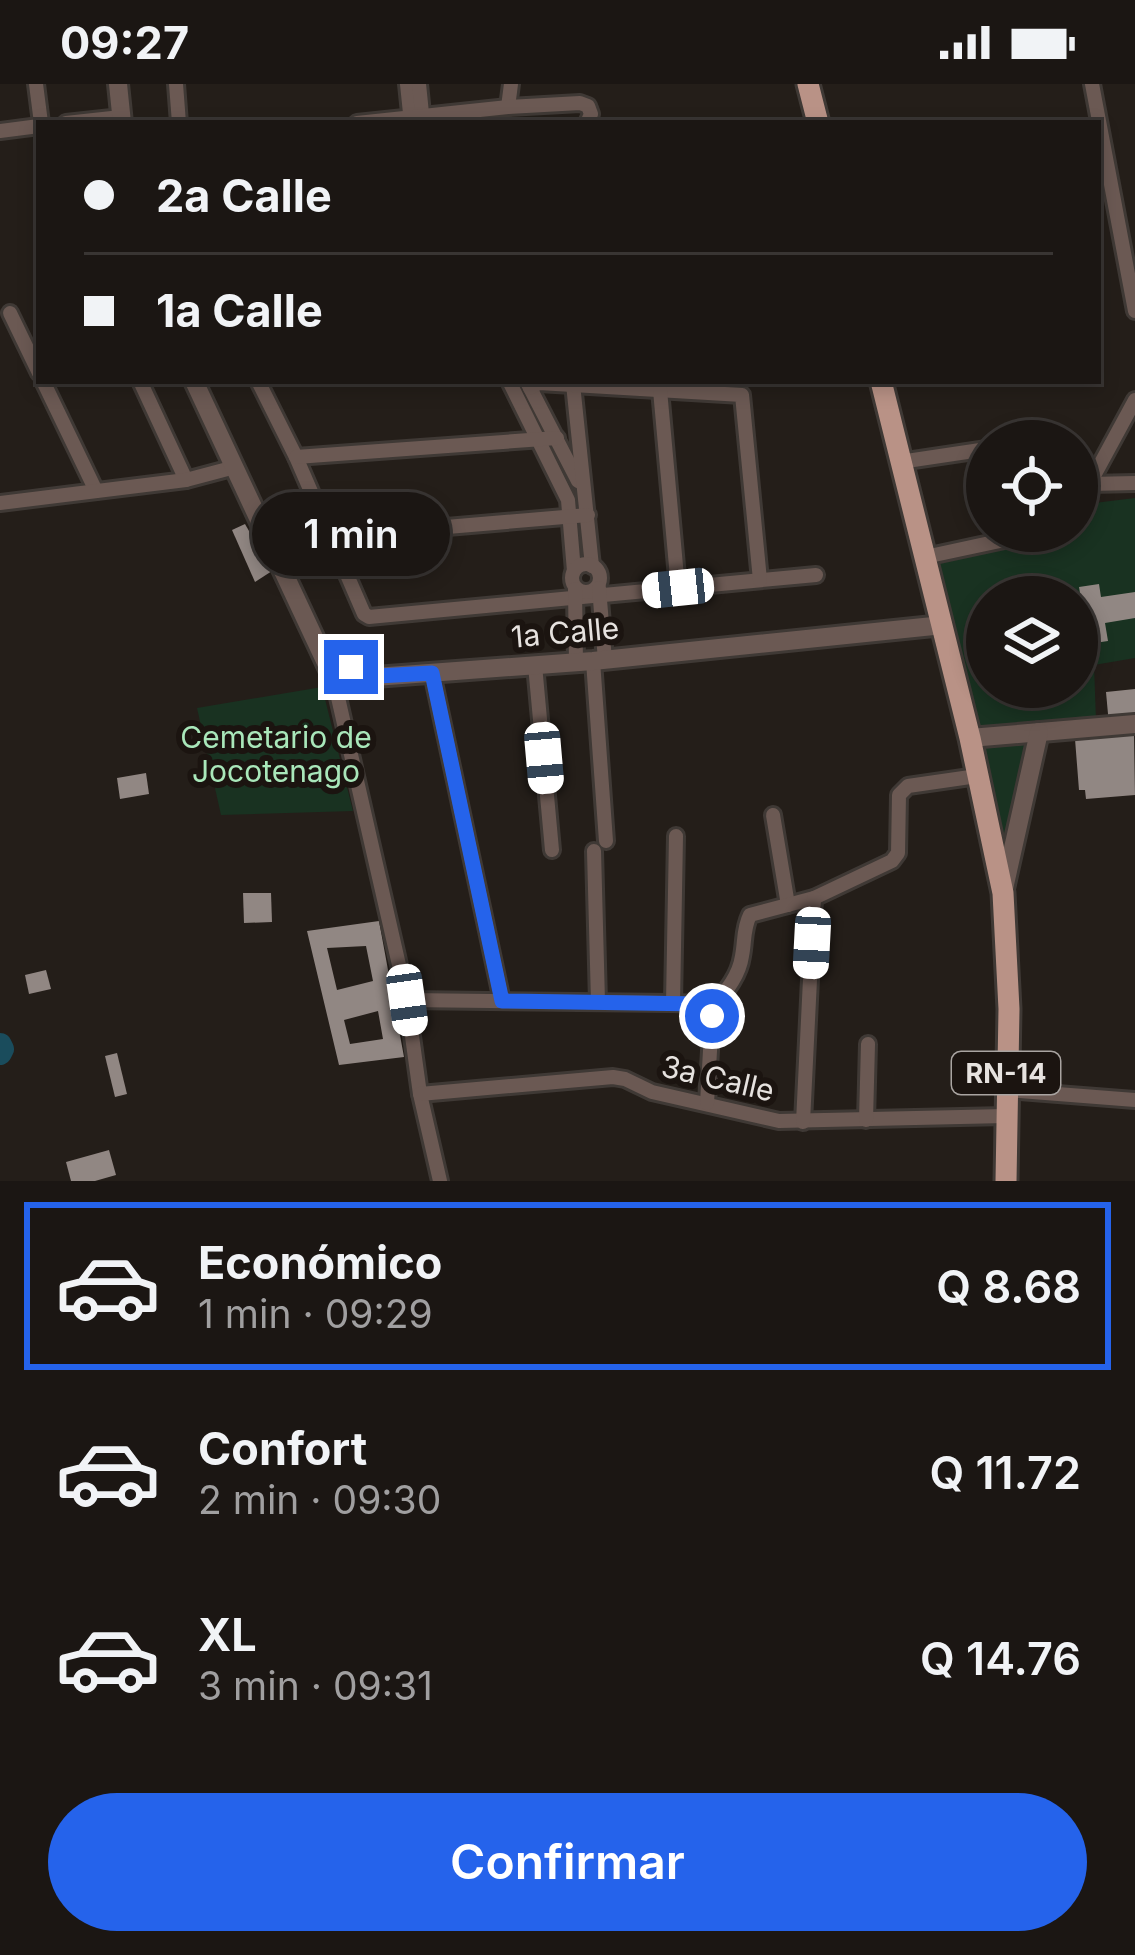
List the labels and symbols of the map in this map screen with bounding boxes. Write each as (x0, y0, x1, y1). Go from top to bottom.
callout: 1 min (252, 493, 450, 577)
car (640, 566, 716, 610)
street label: 1a Calle (509, 609, 621, 655)
route end (324, 640, 378, 694)
park label: Cemetario de Jocotenago (180, 719, 372, 789)
car (523, 721, 565, 795)
car (792, 906, 832, 980)
car (384, 962, 430, 1038)
route start (685, 989, 739, 1043)
street label: 3a Calle (658, 1048, 778, 1108)
road number: RN-14 (952, 1052, 1060, 1094)

